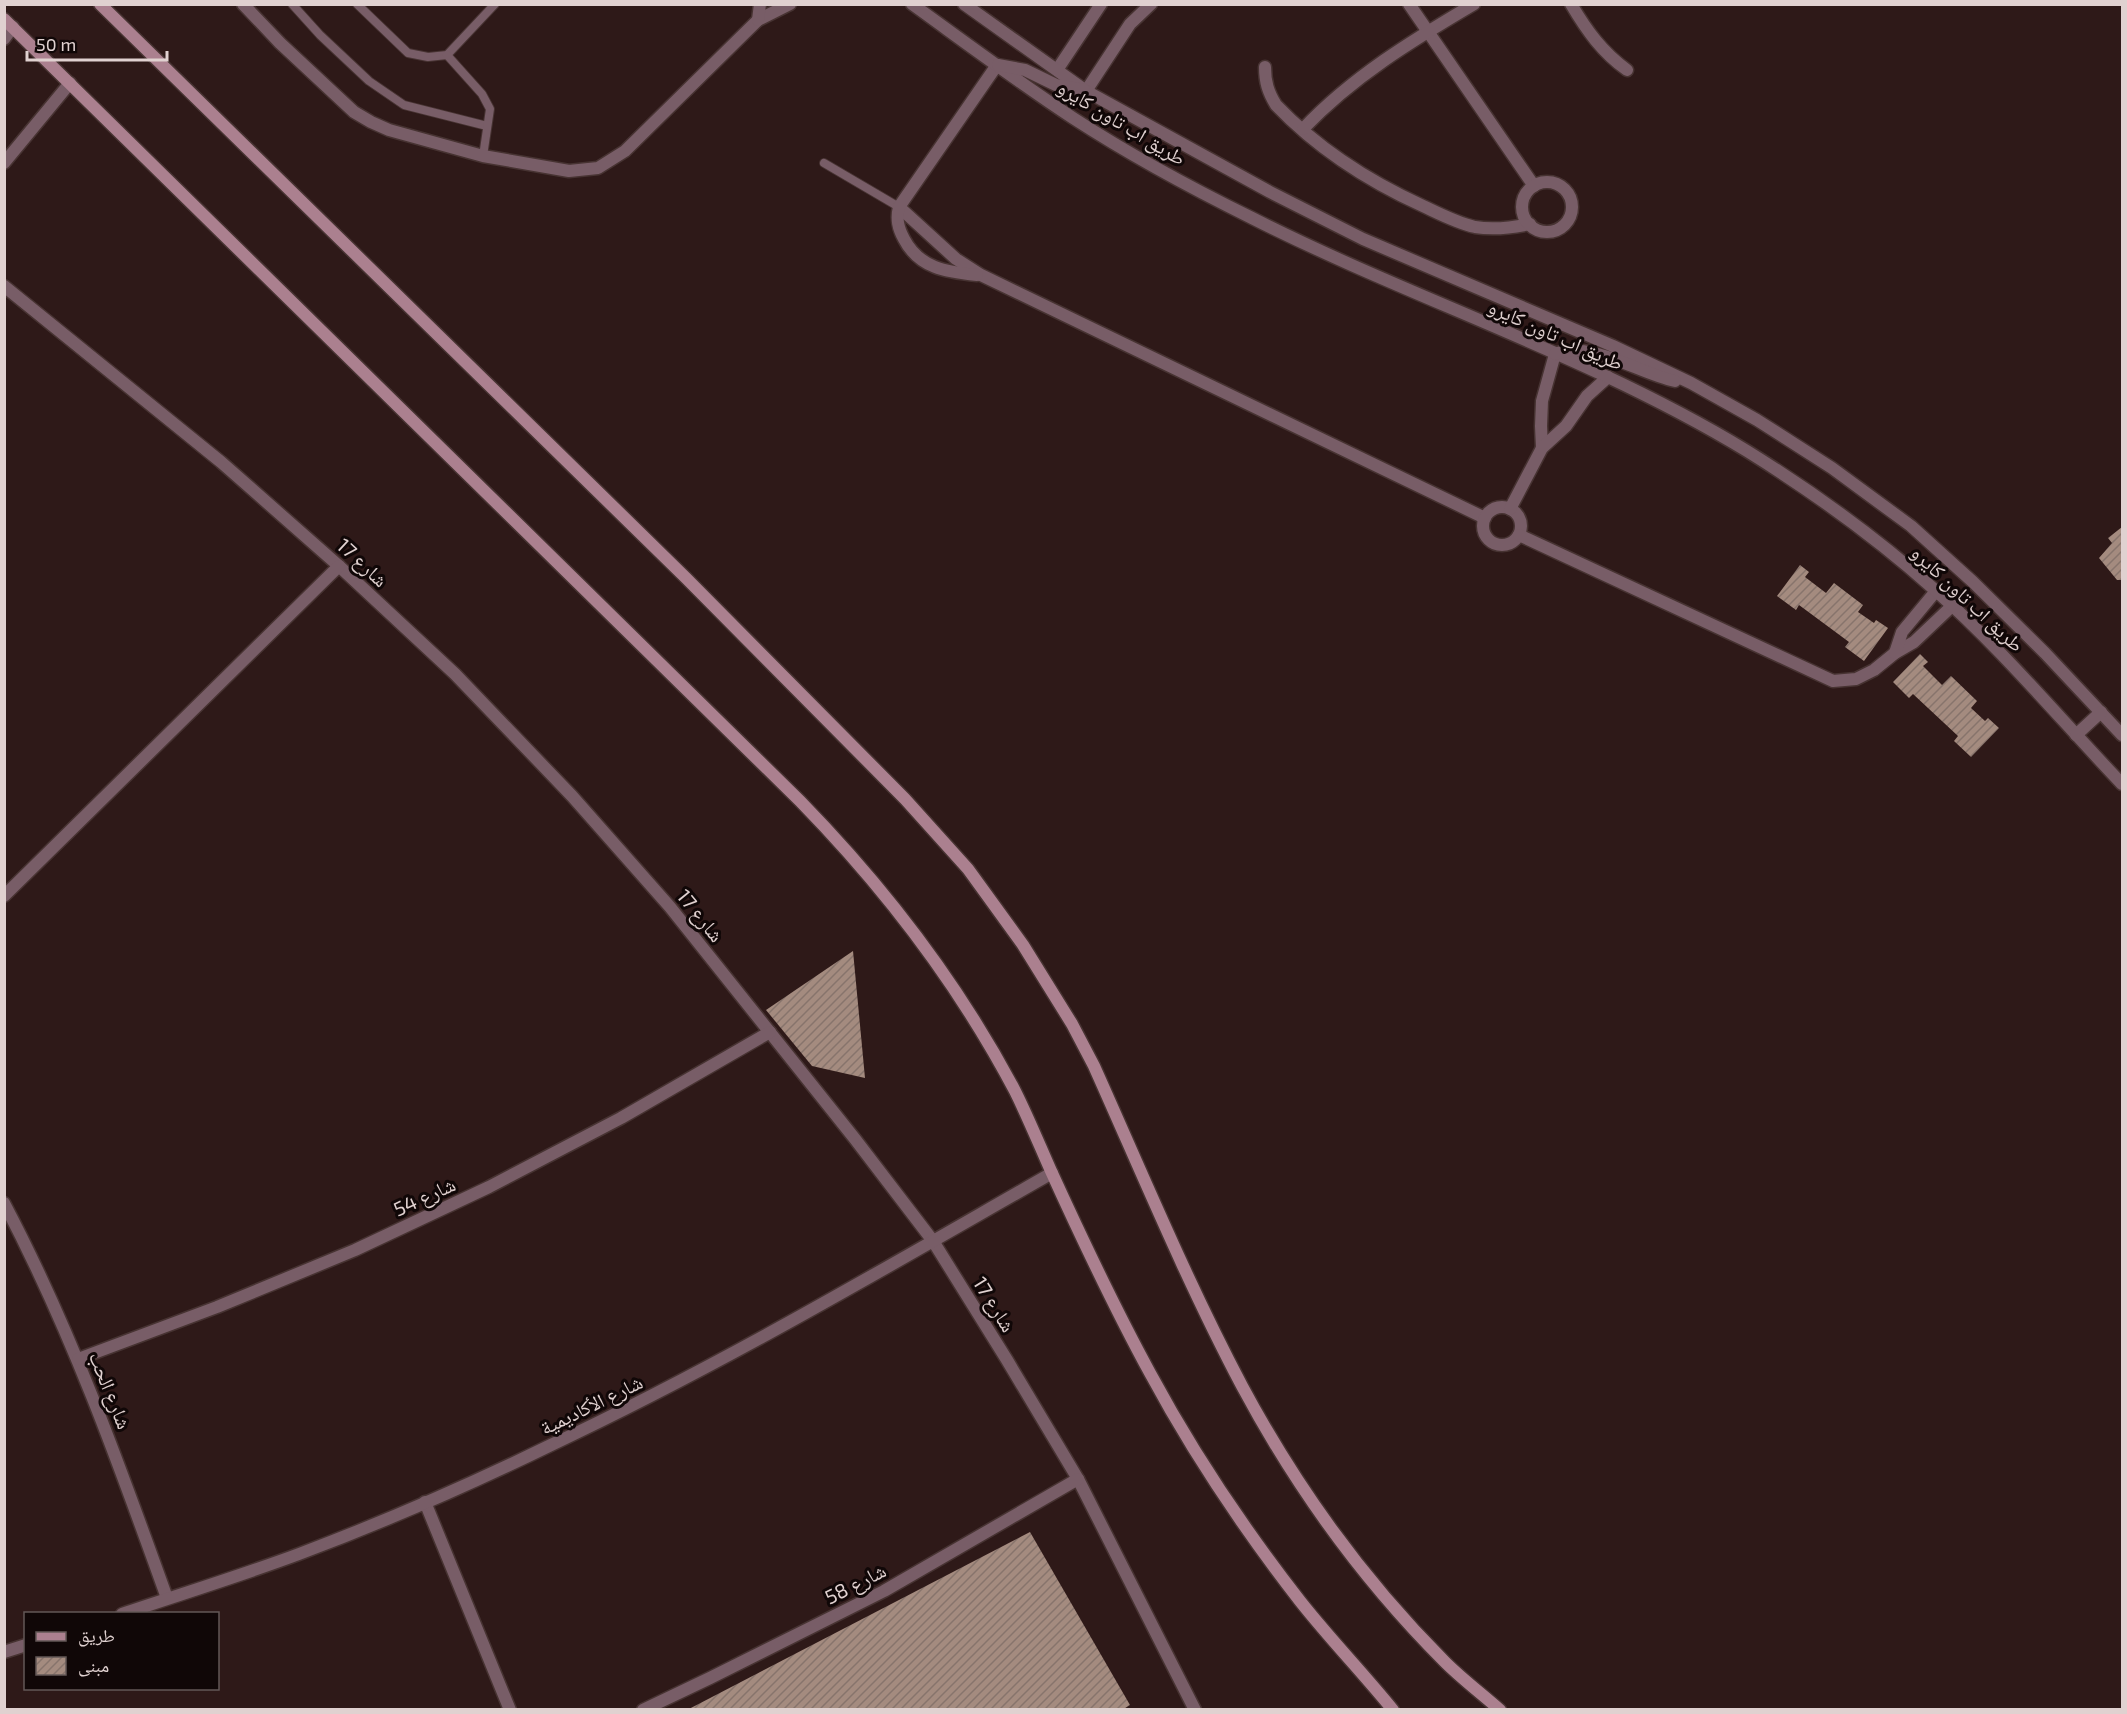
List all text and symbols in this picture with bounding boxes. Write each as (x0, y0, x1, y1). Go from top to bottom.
scale bar (27, 24, 166, 62)
text: 50 m (36, 33, 76, 55)
street label: طريق اب تاون كايرو (1053, 74, 1190, 171)
street label: طريق اب تاون كايرو (1484, 294, 1627, 375)
street label: شارع 17 (331, 533, 393, 593)
street label: طريق اب تاون كايرو (1906, 540, 2029, 657)
street label: شارع 17 (671, 884, 729, 947)
street label: شارع 54 (389, 1171, 460, 1223)
street label: شارع 17 (967, 1272, 1021, 1337)
street label: شارع الحب (83, 1348, 137, 1433)
street label: شارع الأكاديمية (536, 1369, 647, 1441)
street label: شارع 58 (820, 1557, 890, 1610)
legend (24, 1612, 219, 1690)
text: طريق (78, 1624, 115, 1647)
text: مبنى (78, 1654, 109, 1677)

